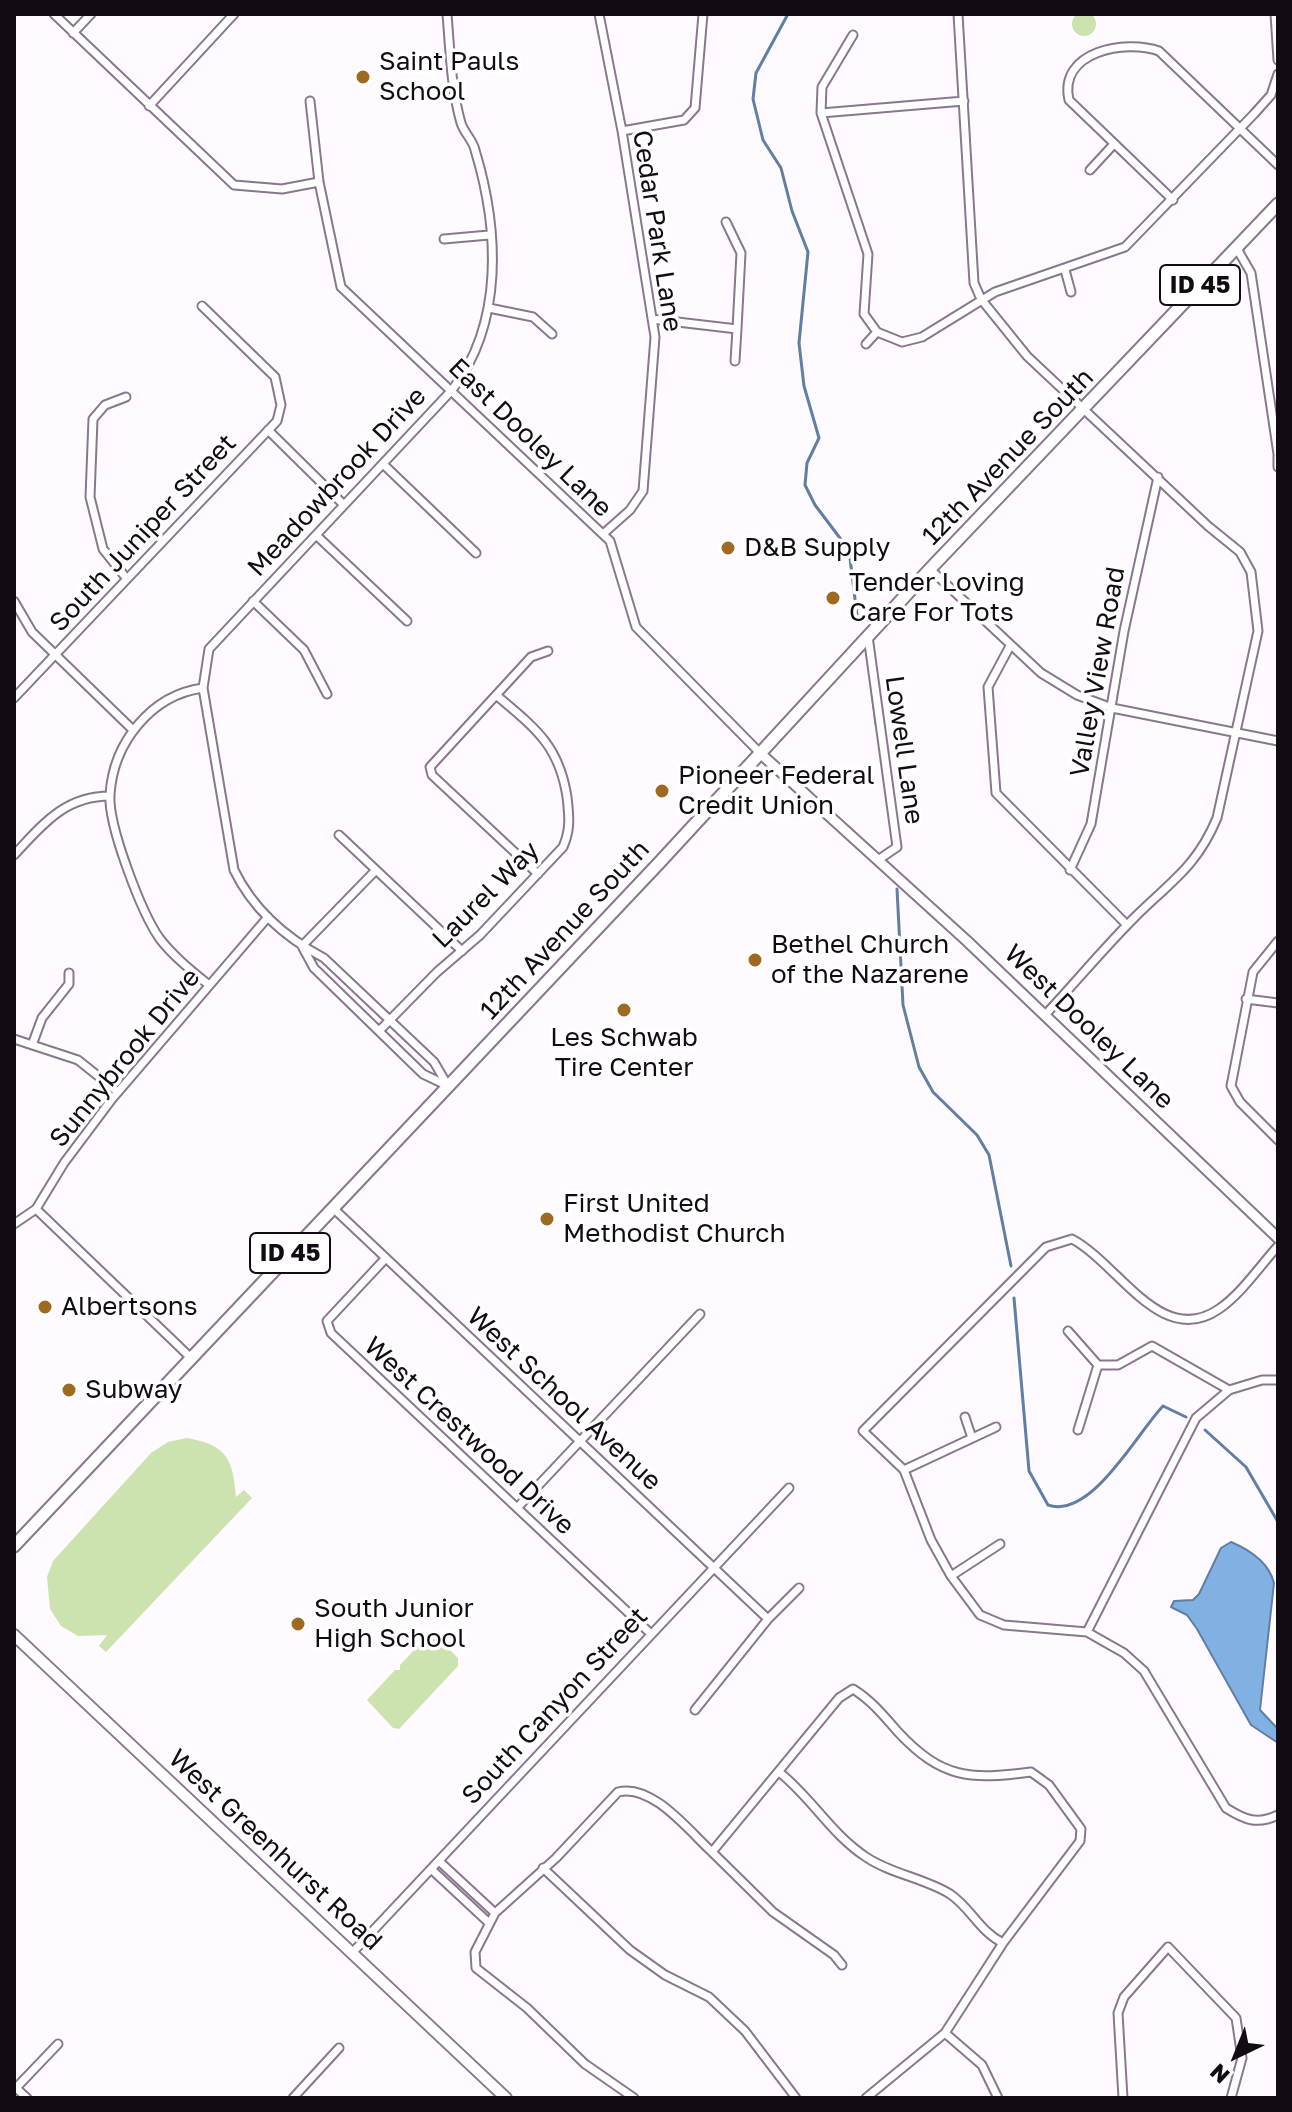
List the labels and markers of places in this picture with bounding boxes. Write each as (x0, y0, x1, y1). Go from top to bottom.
place label: Saint Pauls School (379, 46, 519, 108)
marker: Saint Pauls School (354, 68, 372, 86)
place label: D&B Supply (744, 532, 890, 564)
marker: D&B Supply (719, 539, 737, 557)
place label: Tender Loving Care For Tots (849, 567, 1025, 628)
marker: Tender Loving Care For Tots (824, 589, 842, 607)
place label: Pioneer Federal Credit Union (678, 760, 875, 822)
marker: Pioneer Federal Credit Union (653, 782, 671, 800)
place label: Bethel Church of the Nazarene (771, 929, 969, 990)
marker: Bethel Church of the Nazarene (746, 951, 764, 969)
marker: Les Schwab Tire Center (615, 1001, 633, 1019)
place label: Les Schwab Tire Center (550, 1022, 698, 1084)
place label: First United Methodist Church (563, 1188, 786, 1250)
marker: First United Methodist Church (538, 1210, 556, 1228)
place label: Albertsons (61, 1291, 197, 1323)
marker: Albertsons (36, 1298, 54, 1316)
place label: Subway (85, 1374, 182, 1406)
marker: Subway (60, 1381, 78, 1399)
place label: South Junior High School (314, 1593, 474, 1654)
marker: South Junior High School (289, 1615, 307, 1633)

